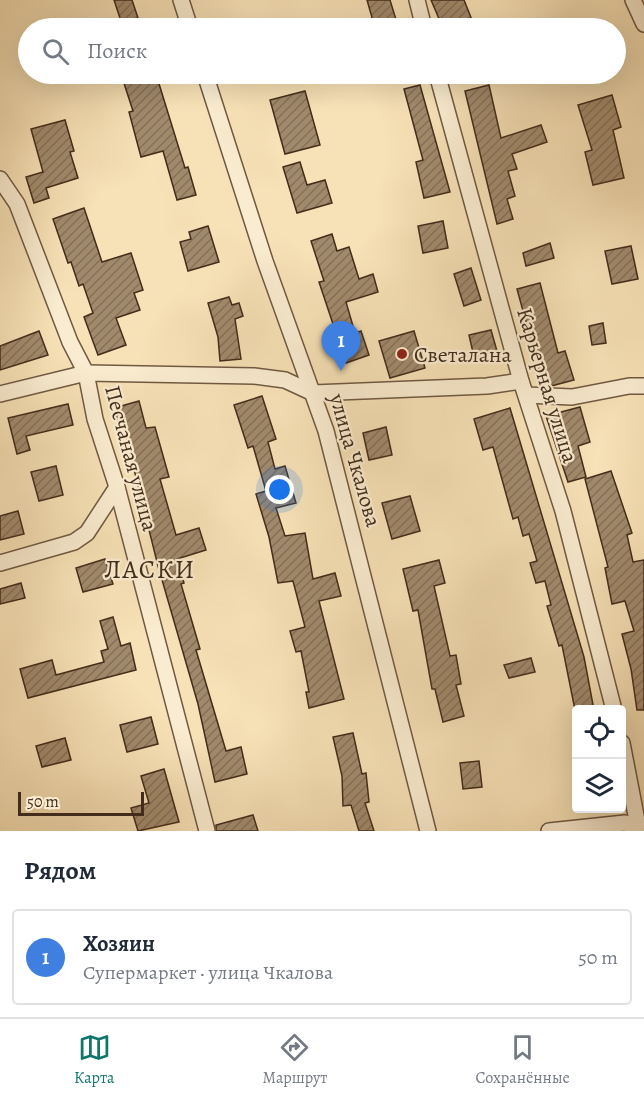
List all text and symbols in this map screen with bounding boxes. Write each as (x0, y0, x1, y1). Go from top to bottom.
search box (18, 18, 626, 84)
icon: search (39, 35, 72, 68)
text: Поиск (87, 36, 147, 66)
street label: Карьерная улица (509, 304, 585, 467)
pin: 1 (322, 322, 360, 371)
place label: Светалана (414, 340, 513, 370)
marker: Светалана (395, 347, 409, 361)
street label: Песчаная улица (97, 382, 165, 535)
street label: улица Чкалова (321, 389, 389, 531)
your location (265, 475, 294, 504)
district label: ЛАСКИ (104, 552, 196, 587)
map controls (572, 705, 626, 813)
button: locate (572, 705, 626, 759)
button: layers (572, 759, 626, 813)
scale bar (18, 789, 144, 816)
text: 50 m (27, 791, 59, 813)
text: Рядом (24, 853, 96, 888)
text: Хозяин (83, 929, 155, 959)
text: 1 (42, 944, 49, 971)
text: 50 m (578, 944, 618, 971)
text: Супермаркет · улица Чкалова (83, 959, 333, 986)
tab: Карта (74, 1031, 114, 1089)
tab: Маршрут (263, 1031, 327, 1089)
tab: Сохранённые (476, 1031, 570, 1089)

